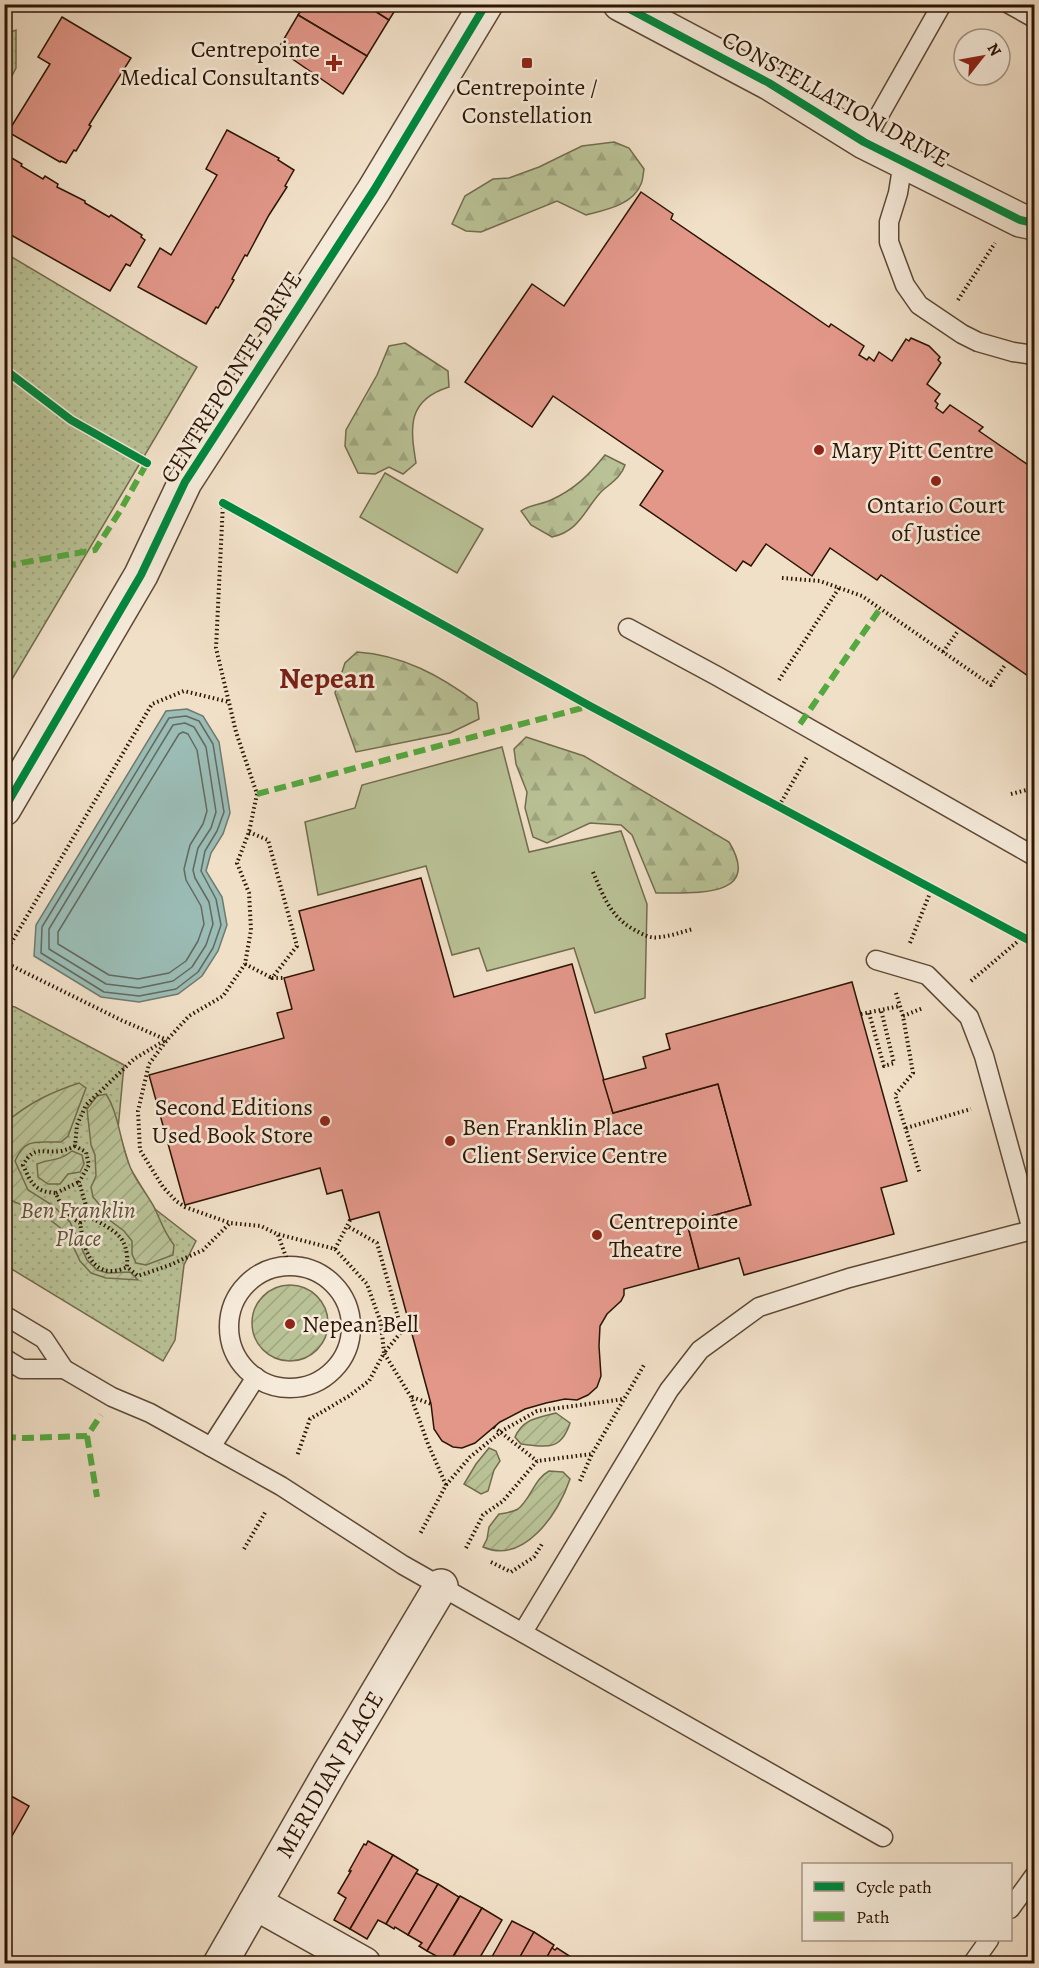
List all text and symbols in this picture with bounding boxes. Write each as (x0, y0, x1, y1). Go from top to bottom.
street label: CONSTELLATION DRIVE (716, 23, 956, 175)
north arrow (952, 27, 1012, 87)
place label: Centrepointe Medical Consultants (120, 33, 320, 93)
text: N (982, 39, 1007, 61)
marker: Centrepointe Medical Consultants (325, 54, 343, 72)
marker: Centrepointe / Constellation (520, 56, 534, 70)
place label: Centrepointe / Constellation (456, 71, 598, 131)
street label: CENTREPOINTE DRIVE (153, 265, 309, 489)
place label: Mary Pitt Centre (831, 434, 994, 466)
marker: Mary Pitt Centre (812, 443, 826, 457)
marker: Ontario Court of Justice (929, 474, 943, 488)
place label: Ontario Court of Justice (867, 489, 1005, 549)
district label: Nepean (279, 658, 375, 698)
place label: Second Editions Used Book Store (152, 1091, 313, 1151)
place label: Ben Franklin Place Client Service Centre (462, 1111, 668, 1171)
marker: Second Editions Used Book Store (318, 1114, 332, 1128)
marker: Ben Franklin Place Client Service Centre (443, 1134, 457, 1148)
park label: Ben Franklin Place (20, 1194, 136, 1254)
place label: Centrepointe Theatre (609, 1205, 738, 1265)
marker: Centrepointe Theatre (590, 1228, 604, 1242)
place label: Nepean Bell (302, 1308, 419, 1340)
marker: Nepean Bell (283, 1317, 297, 1331)
street label: MERIDIAN PLACE (268, 1685, 391, 1864)
legend (802, 1863, 1012, 1941)
text: Cycle path (856, 1875, 932, 1899)
text: Path (856, 1905, 890, 1929)

